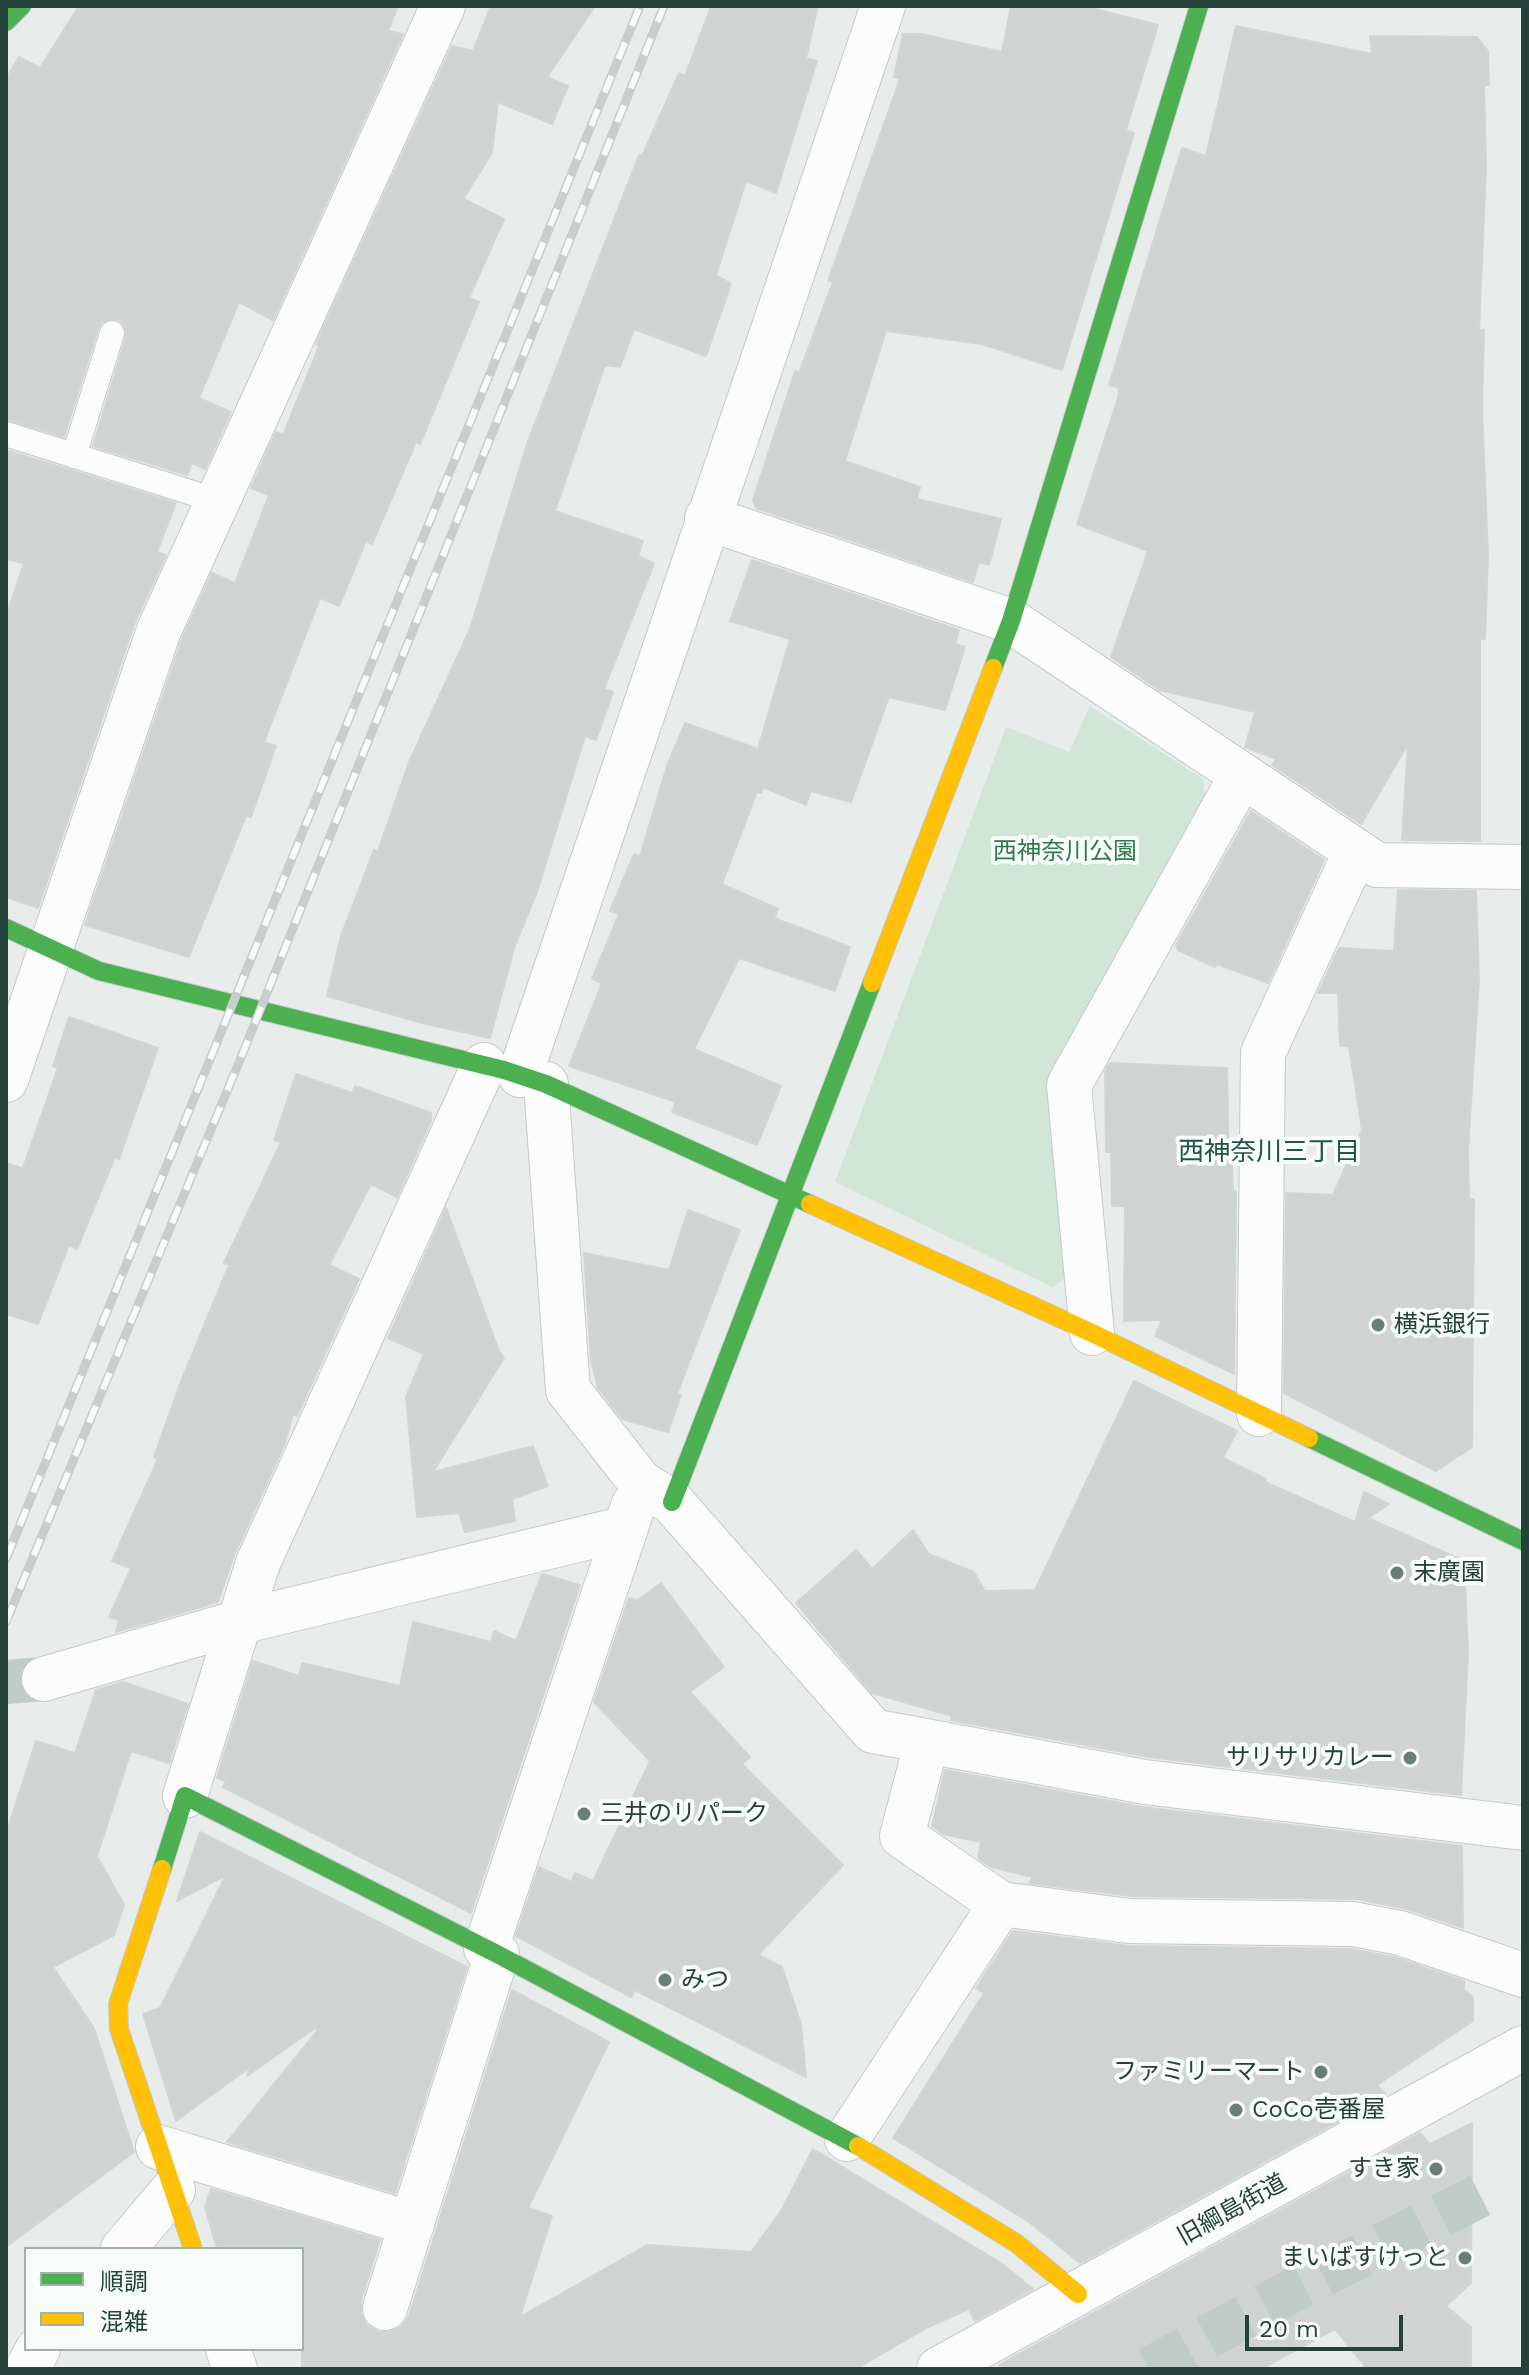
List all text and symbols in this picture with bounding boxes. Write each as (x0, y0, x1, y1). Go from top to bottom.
park label: 西神奈川公園 (993, 838, 1137, 866)
district label: 西神奈川三丁目 (1178, 1136, 1360, 1168)
place label: 横浜銀行 (1394, 1311, 1490, 1339)
marker: 横浜銀行 (1369, 1316, 1387, 1334)
place label: 末廣園 (1413, 1559, 1485, 1587)
marker: 末廣園 (1388, 1564, 1406, 1582)
place label: サリサリカレー (1226, 1744, 1394, 1772)
marker: サリサリカレー (1401, 1749, 1419, 1767)
place label: 三井のリパーク (600, 1800, 768, 1828)
marker: 三井のリパーク (575, 1805, 593, 1823)
place label: みつ (681, 1966, 729, 1994)
marker: みつ (656, 1971, 674, 1989)
place label: ファミリーマート (1113, 2058, 1305, 2086)
marker: ファミリーマート (1312, 2063, 1330, 2081)
place label: CoCo壱番屋 (1252, 2096, 1386, 2124)
marker: CoCo壱番屋 (1227, 2101, 1245, 2119)
place label: すき家 (1348, 2155, 1420, 2183)
marker: すき家 (1427, 2160, 1445, 2178)
street label: 旧綱島街道 (1173, 2168, 1291, 2252)
place label: まいばすけっと (1281, 2244, 1449, 2272)
legend (24, 2247, 304, 2351)
marker: まいばすけっと (1456, 2249, 1474, 2267)
text: 順調 (100, 2268, 148, 2296)
scale bar (1249, 2299, 1407, 2349)
text: 混雑 (100, 2308, 148, 2336)
text: 20 m (1259, 2315, 1319, 2343)

